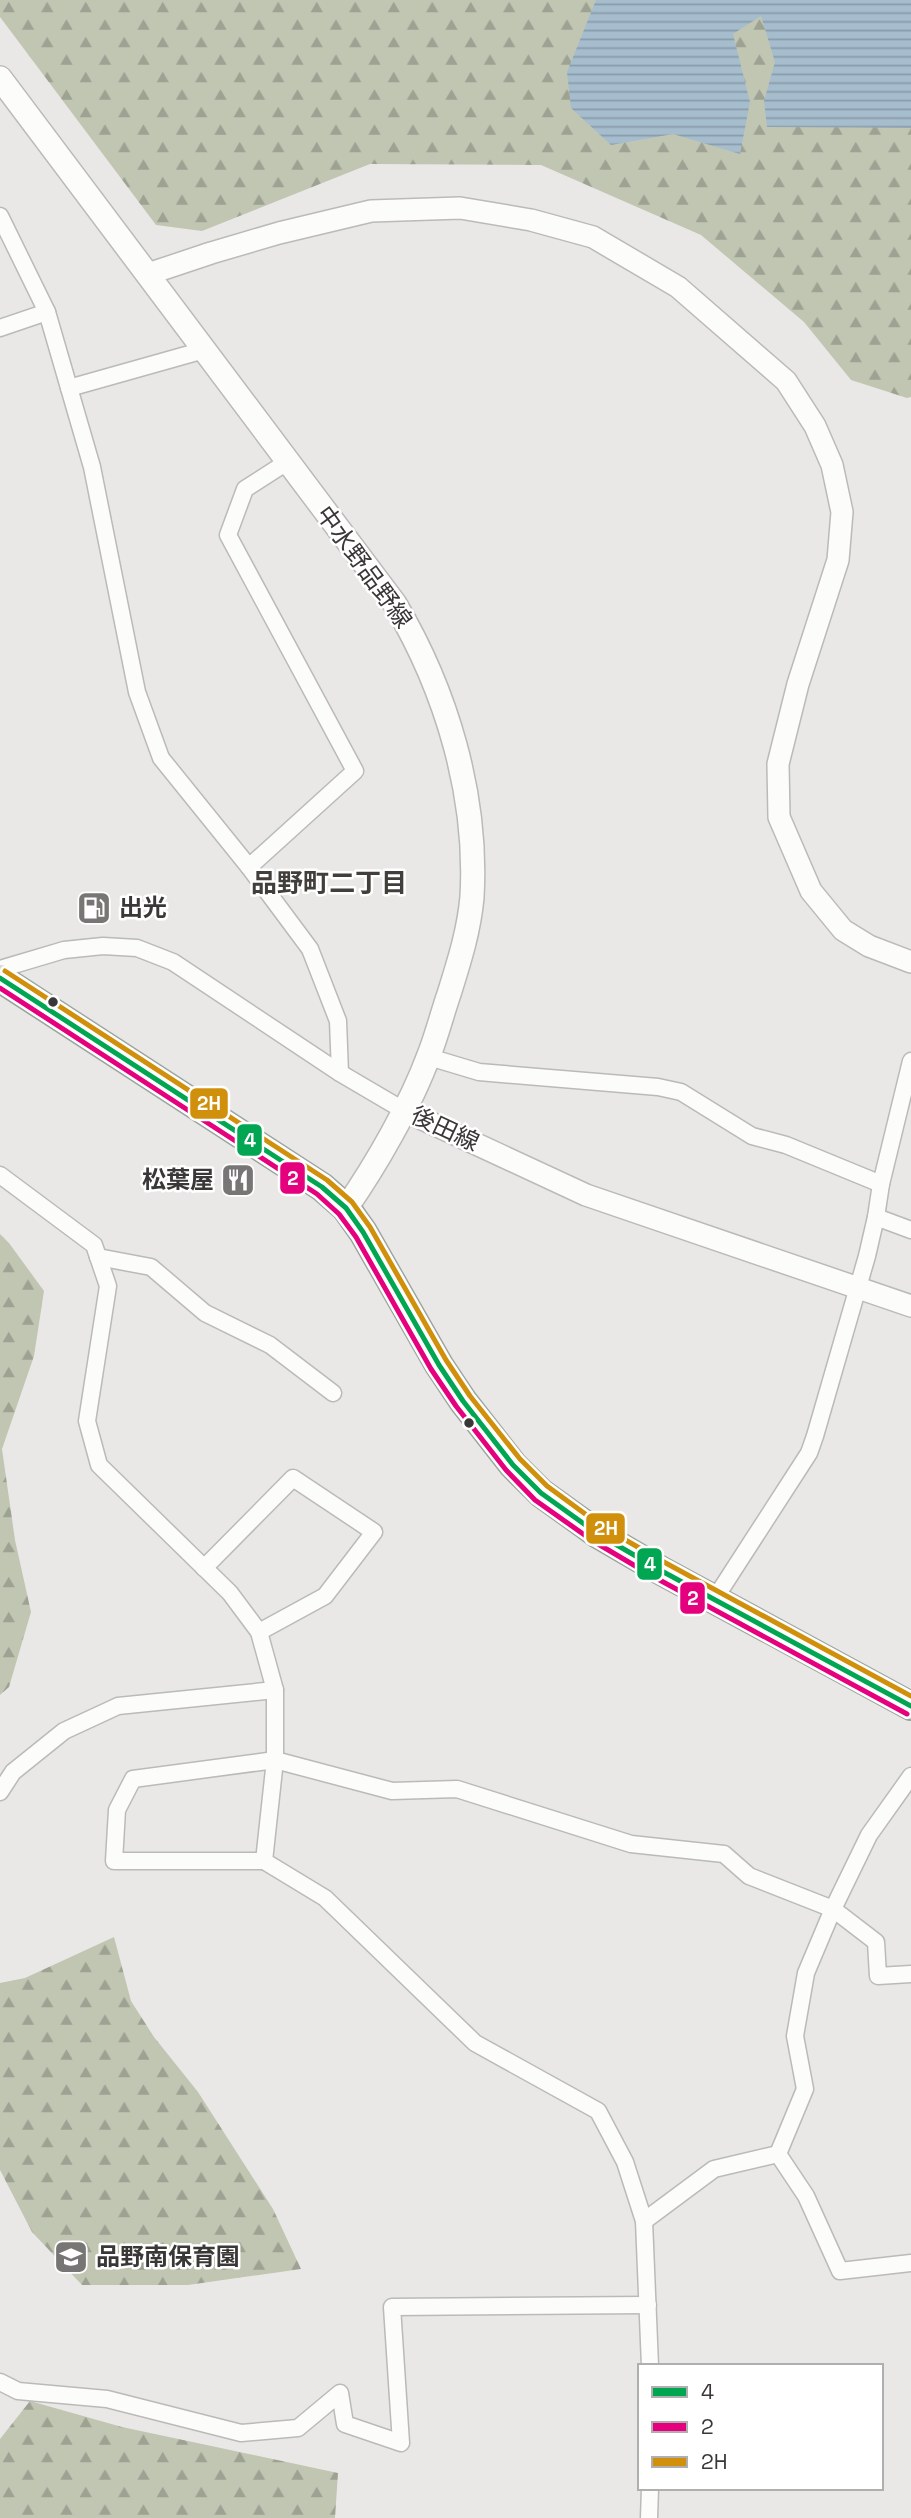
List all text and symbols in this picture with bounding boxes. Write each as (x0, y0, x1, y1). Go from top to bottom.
street label: 中水野品野線 (310, 499, 419, 634)
district label: 品野町二丁目 (251, 866, 407, 900)
fuel station icon: 出光 (75, 889, 113, 927)
place label: 出光 (119, 892, 167, 923)
unlabelled marker (46, 995, 60, 1009)
line badge: 2H (189, 1087, 229, 1120)
text: 2H (197, 1091, 221, 1116)
street label: 後田線 (406, 1099, 484, 1158)
line badge: 4 (236, 1123, 263, 1157)
text: 4 (244, 1128, 256, 1153)
restaurant icon: 松葉屋 (219, 1161, 257, 1199)
line badge: 2 (279, 1161, 306, 1195)
place label: 松葉屋 (142, 1164, 214, 1195)
text: 2 (287, 1166, 299, 1191)
unlabelled marker (462, 1416, 476, 1430)
line badge: 2H (585, 1512, 626, 1545)
text: 2H (594, 1516, 618, 1541)
line badge: 4 (636, 1547, 663, 1581)
text: 4 (644, 1552, 656, 1577)
line badge: 2 (679, 1581, 706, 1615)
text: 2 (687, 1586, 699, 1611)
school or university icon: 品野南保育園 (52, 2238, 90, 2276)
place label: 品野南保育園 (96, 2241, 240, 2272)
legend (638, 2364, 883, 2490)
text: 4 (701, 2378, 714, 2405)
text: 2 (701, 2413, 714, 2440)
text: 2H (701, 2448, 727, 2475)

